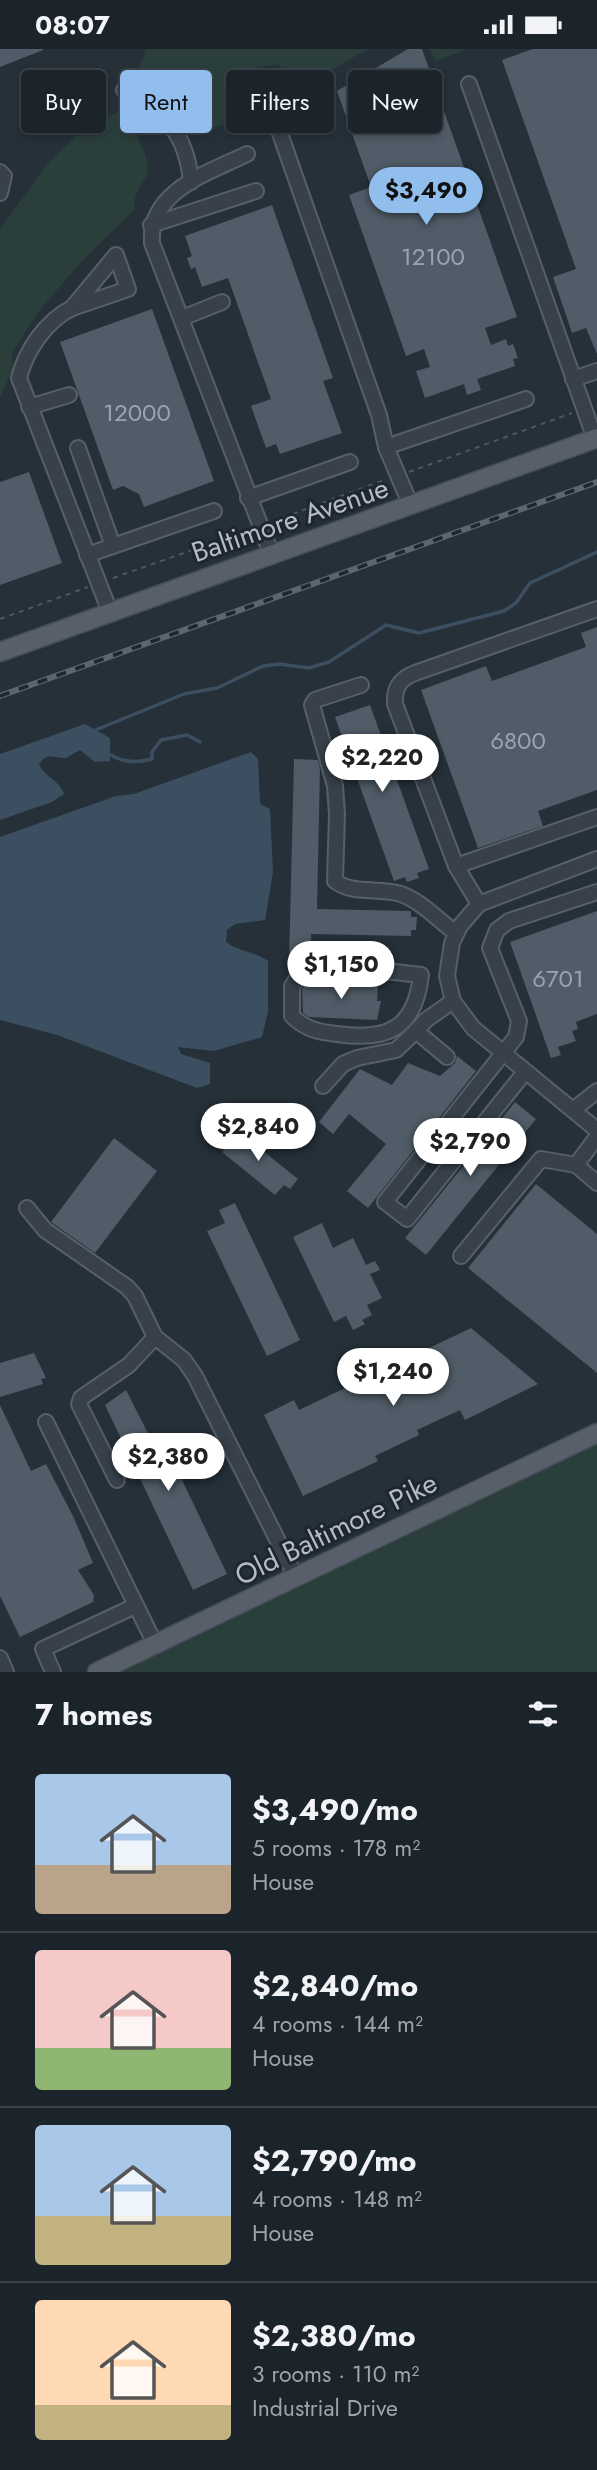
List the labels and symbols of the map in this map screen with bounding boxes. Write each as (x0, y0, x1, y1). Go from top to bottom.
pin: $3,490 (369, 167, 483, 227)
house number: 12100 (401, 239, 465, 274)
house number: 12000 (103, 395, 171, 430)
street label: Baltimore Avenue (186, 467, 394, 573)
house number: 6800 (490, 723, 546, 758)
pin: $2,220 (325, 735, 439, 794)
pin: $1,150 (284, 941, 398, 1001)
house number: 6701 (532, 961, 584, 996)
pin: $2,840 (201, 1103, 315, 1163)
pin: $2,790 (413, 1119, 527, 1178)
pin: $1,240 (336, 1349, 450, 1408)
pin: $2,380 (111, 1433, 225, 1493)
street label: Old Baltimore Pike (228, 1462, 444, 1596)

